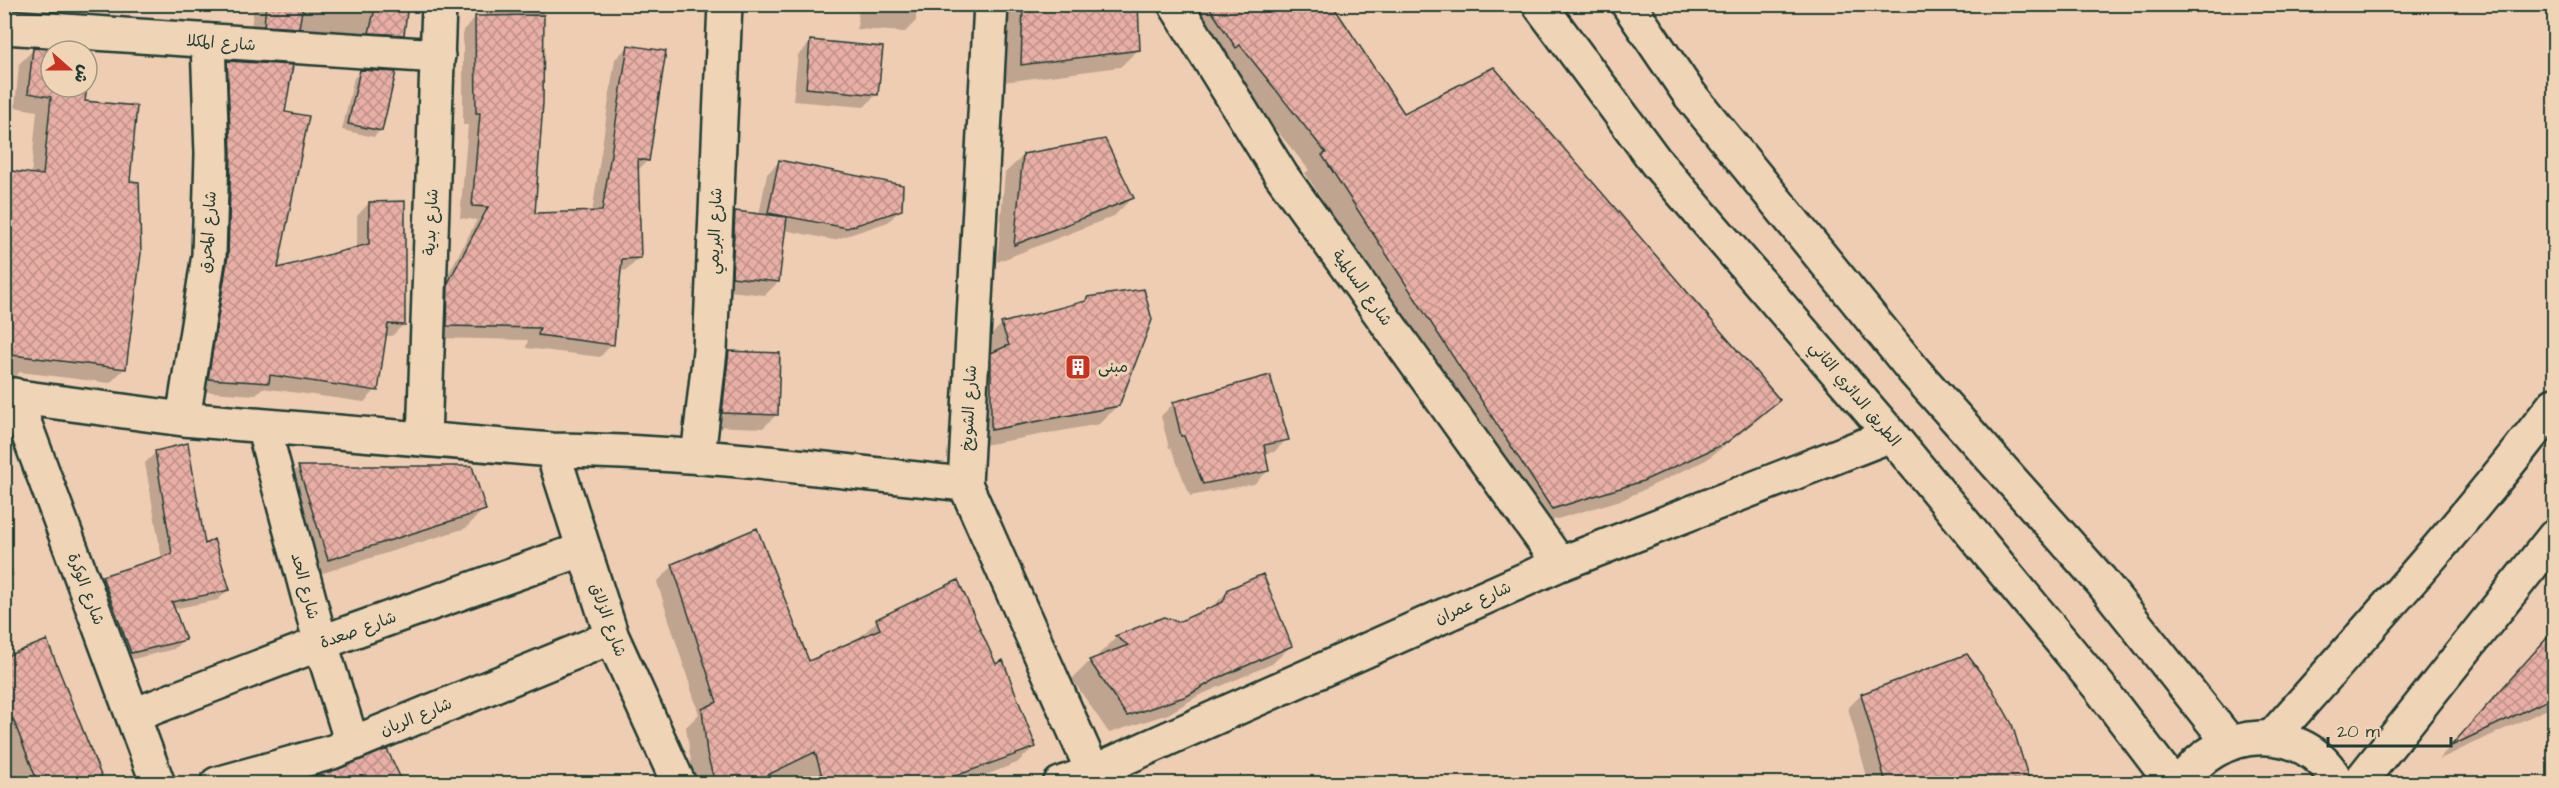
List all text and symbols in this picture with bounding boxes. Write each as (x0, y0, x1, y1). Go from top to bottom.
street label: شارع المكلا (186, 30, 256, 56)
north arrow (39, 39, 99, 99)
text: ش (69, 62, 95, 86)
street label: شارع البريمي (702, 187, 731, 275)
street label: شارع بدية (418, 188, 444, 256)
street label: شارع المحرق (194, 190, 222, 274)
street label: شارع السالمية (1327, 245, 1397, 331)
street label: الطريق الدائري الثاني (1802, 337, 1906, 453)
building icon: مبنى (1063, 352, 1093, 382)
place label: مبنى (1098, 356, 1128, 378)
street label: شارع الشويخ (956, 365, 982, 451)
street label: شارع الوكرة (62, 550, 110, 628)
street label: شارع الحد (286, 550, 324, 622)
street label: شارع عمران (1431, 576, 1515, 630)
street label: شارع الزلاق (584, 580, 632, 660)
street label: شارع صعدة (317, 606, 399, 654)
street label: شارع الريان (377, 693, 455, 741)
scale bar (2328, 710, 2451, 748)
text: 20 m (2337, 719, 2380, 744)

